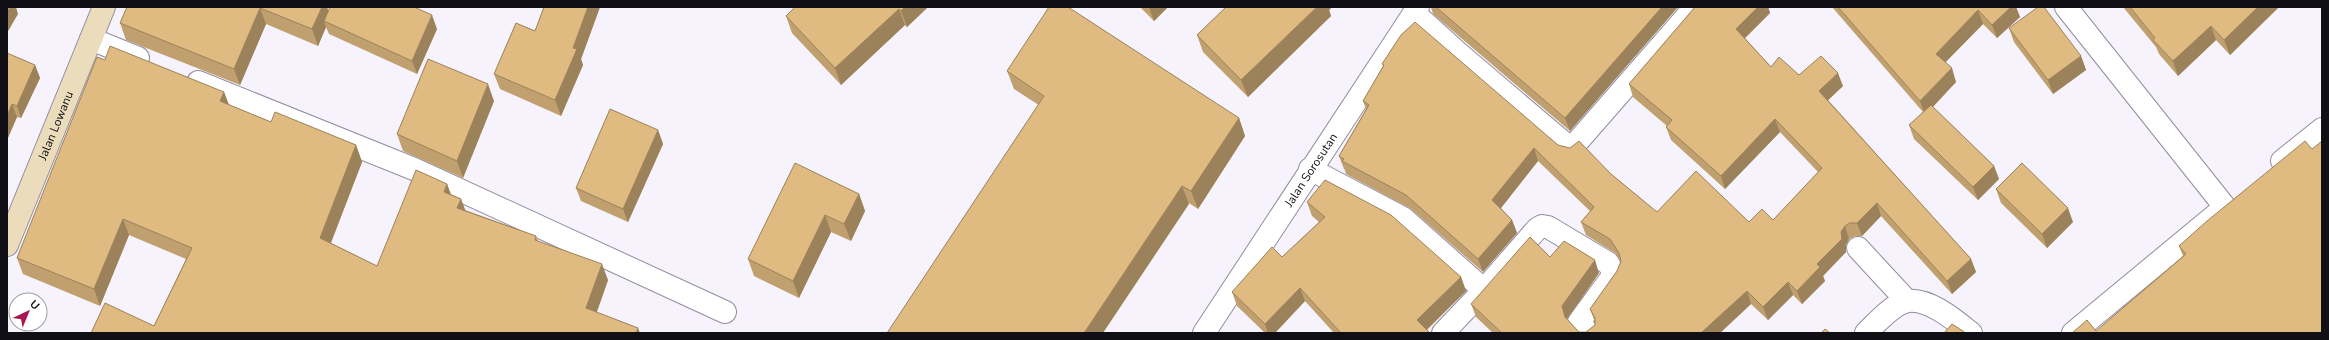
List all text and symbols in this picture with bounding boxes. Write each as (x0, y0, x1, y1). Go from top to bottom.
street label: Jalan Lowanu (34, 89, 77, 163)
street label: Jalan Sorosutan (1280, 130, 1341, 211)
north arrow (8, 292, 48, 332)
text: U (26, 297, 43, 313)

